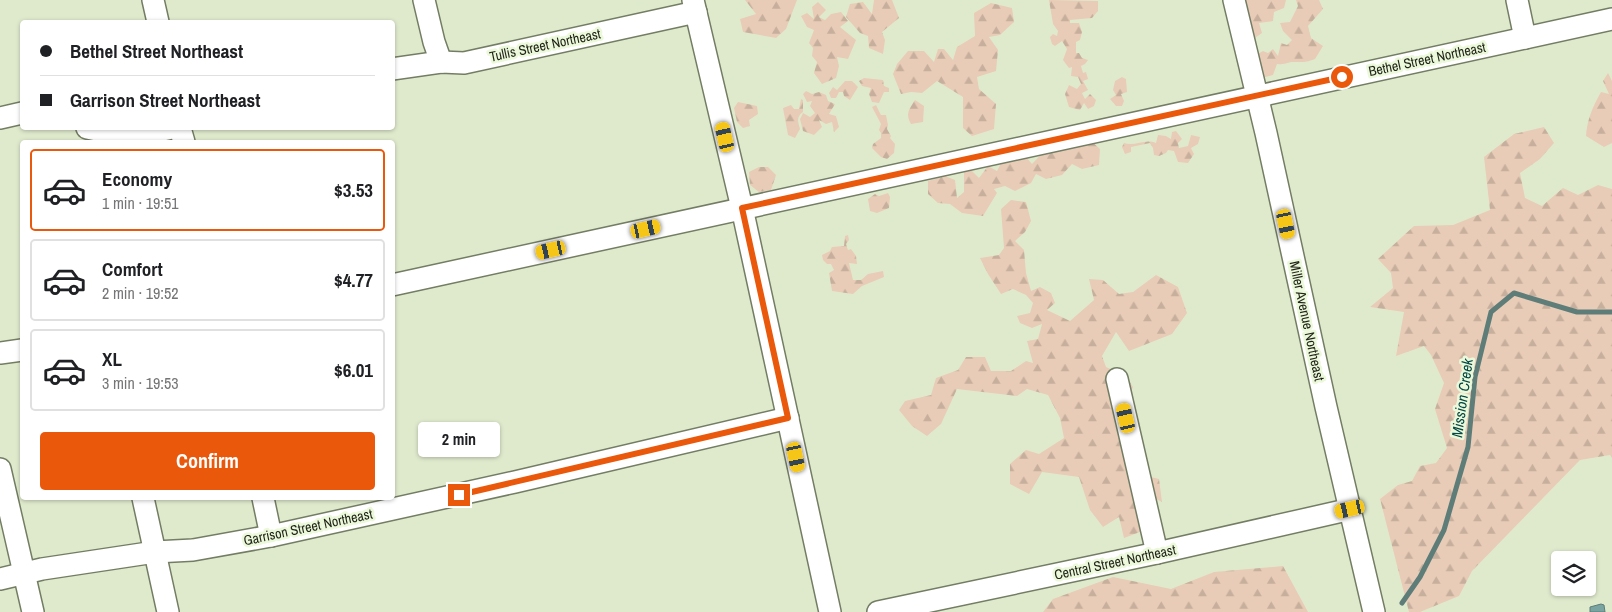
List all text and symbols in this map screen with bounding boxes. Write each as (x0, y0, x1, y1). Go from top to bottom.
street label: Tullis Street Northeast (488, 24, 602, 66)
text: Bethel Street Northeast (70, 38, 243, 64)
street label: Bethel Street Northeast (1367, 38, 1487, 80)
route start (1331, 66, 1353, 88)
text: Garrison Street Northeast (70, 87, 260, 113)
car (714, 121, 735, 153)
text: Economy (102, 166, 172, 192)
icon: car (42, 168, 87, 213)
text: $3.53 (334, 177, 373, 203)
text: 1 min · 19:51 (102, 192, 179, 214)
car (1275, 208, 1296, 240)
car (629, 218, 662, 240)
car (534, 239, 567, 261)
text: Comfort (102, 256, 163, 282)
icon: car (42, 258, 87, 303)
street label: Miller Avenue Northeast (1285, 259, 1329, 383)
text: $4.77 (334, 267, 373, 293)
text: 2 min · 19:52 (102, 282, 179, 304)
text: XL (102, 346, 122, 372)
icon: car (42, 348, 87, 393)
water label: Mission Creek (1446, 356, 1478, 439)
text: $6.01 (334, 357, 373, 383)
text: 3 min · 19:53 (102, 372, 179, 394)
car (1115, 402, 1136, 434)
callout: 2 min (418, 422, 500, 458)
text: 2 min (442, 428, 476, 450)
button: Confirm (40, 432, 375, 490)
car (785, 441, 806, 473)
route end (448, 484, 470, 506)
car (1333, 498, 1366, 520)
street label: Garrison Street Northeast (242, 505, 374, 549)
street label: Central Street Northeast (1053, 540, 1177, 584)
map controls (1551, 551, 1596, 596)
button: layers (1551, 551, 1596, 596)

